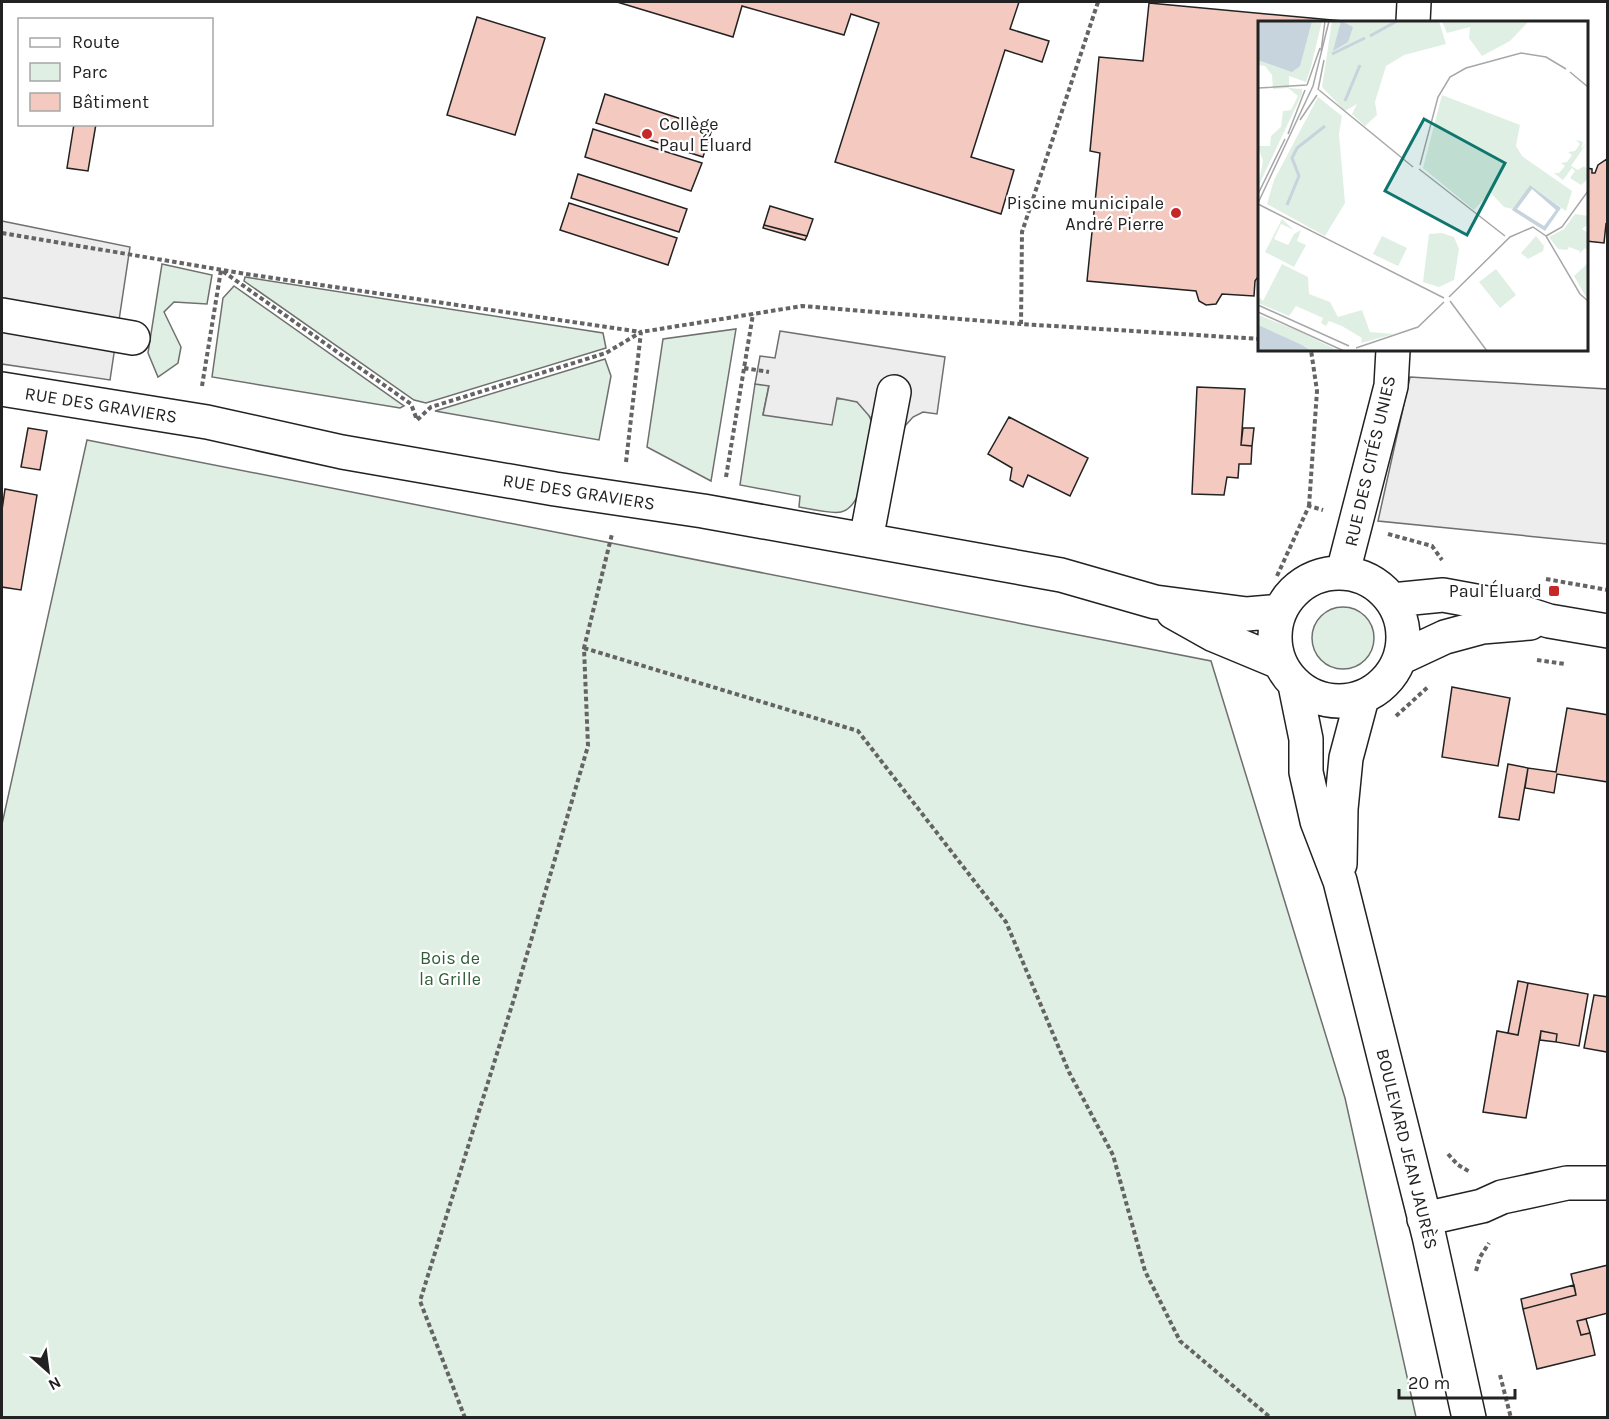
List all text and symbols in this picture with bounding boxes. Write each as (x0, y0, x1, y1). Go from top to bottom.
legend (18, 18, 213, 126)
inset map (1258, 21, 1588, 351)
text: Route (72, 31, 120, 53)
text: Parc (72, 61, 108, 83)
text: Bâtiment (72, 91, 149, 113)
place label: Collège Paul Éluard (659, 113, 752, 156)
marker: Collège Paul Éluard (640, 127, 654, 141)
place label: Piscine municipale André Pierre (1007, 192, 1164, 235)
marker: Piscine municipale André Pierre (1169, 206, 1183, 220)
street label: RUE DES CITÉS UNIES (1339, 373, 1400, 549)
street label: RUE DES GRAVIERS (23, 382, 179, 428)
street label: RUE DES GRAVIERS (501, 469, 657, 515)
place label: Paul Éluard (1449, 579, 1542, 602)
marker: Paul Éluard (1547, 584, 1561, 598)
park label: Bois de la Grille (419, 947, 481, 990)
street label: BOULEVARD JEAN JAURÈS (1371, 1046, 1444, 1252)
north arrow (18, 1341, 78, 1401)
scale bar (1399, 1362, 1514, 1400)
text: 20 m (1408, 1372, 1450, 1394)
text: N (45, 1373, 64, 1395)

